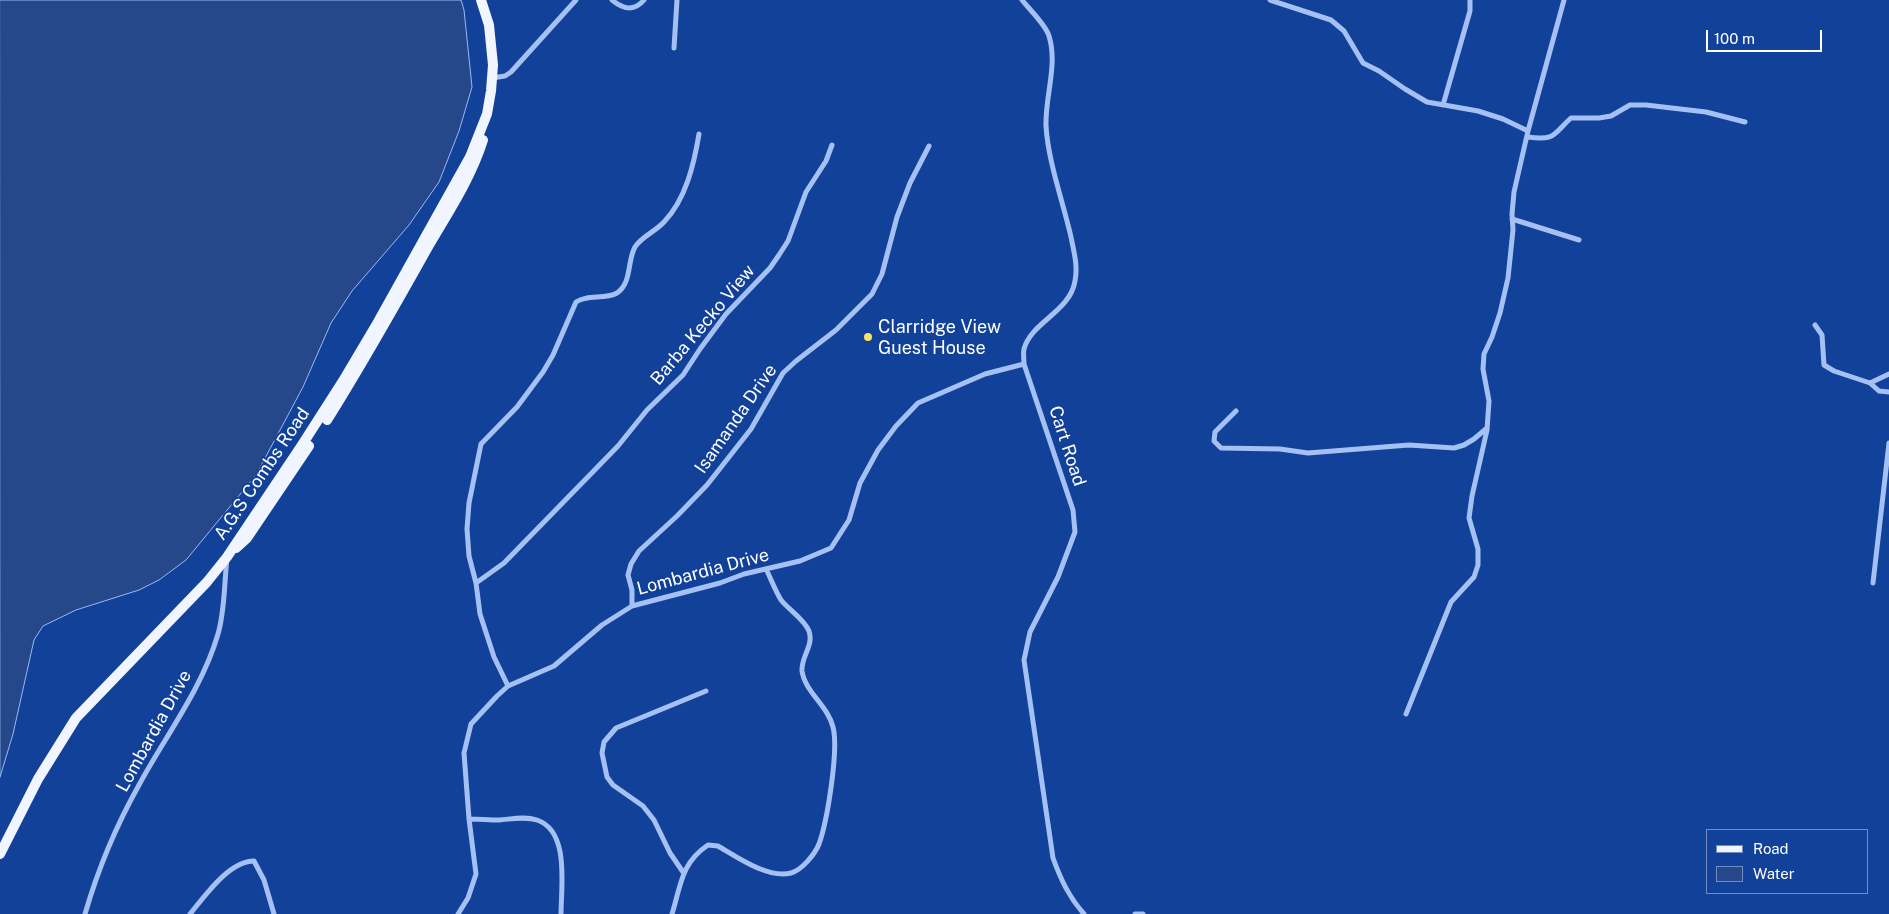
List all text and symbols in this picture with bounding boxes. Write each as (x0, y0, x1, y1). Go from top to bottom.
scale bar (1709, 20, 1825, 52)
text: 100 m (1714, 30, 1755, 47)
street label: Barba Kecko View (646, 260, 760, 390)
place label: Clarridge View Guest House (878, 316, 1001, 358)
marker: Clarridge View Guest House (862, 331, 874, 343)
street label: Isamanda Drive (690, 360, 782, 478)
street label: Cart Road (1044, 403, 1090, 489)
street label: A.G.S Combs Road (210, 404, 314, 544)
street label: Lombardia Drive (635, 544, 771, 600)
street label: Lombardia Drive (112, 666, 196, 796)
legend (1706, 829, 1869, 894)
text: Road (1753, 840, 1789, 857)
text: Water (1753, 865, 1795, 882)

